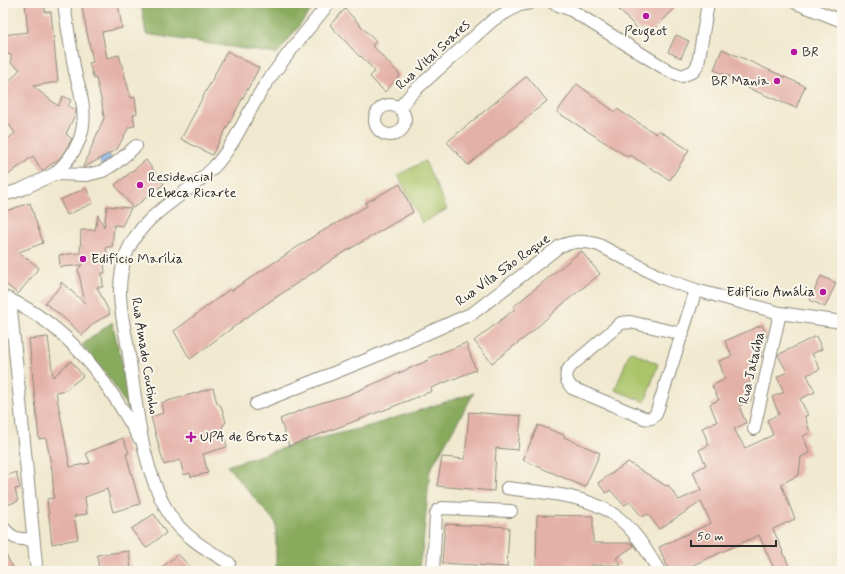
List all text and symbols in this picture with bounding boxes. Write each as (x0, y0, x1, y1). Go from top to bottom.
marker: Peugeot (641, 11, 651, 21)
street label: Rua Vital Soares (392, 16, 474, 94)
place label: Peugeot (624, 22, 668, 42)
place label: BR (802, 43, 819, 61)
marker: BR (789, 47, 799, 57)
place label: BR Mania (711, 72, 770, 90)
marker: BR Mania (772, 76, 782, 86)
place label: Residencial Rebeca Ricarte (148, 168, 236, 202)
marker: Residencial Rebeca Ricarte (135, 180, 145, 190)
street label: Rua Vila São Roque (452, 230, 554, 310)
place label: Edifício Marília (91, 250, 183, 268)
marker: Edifício Marília (78, 254, 88, 264)
place label: Edifício Amália (727, 283, 815, 301)
marker: Edifício Amália (818, 287, 828, 297)
street label: Rua Amado Coutinho (127, 296, 163, 416)
street label: Rua Jataúba (735, 330, 769, 406)
place label: UPA de Brotas (200, 428, 288, 446)
marker: UPA de Brotas (185, 431, 197, 443)
scale bar (691, 522, 776, 548)
text: 50 m (697, 529, 724, 545)

